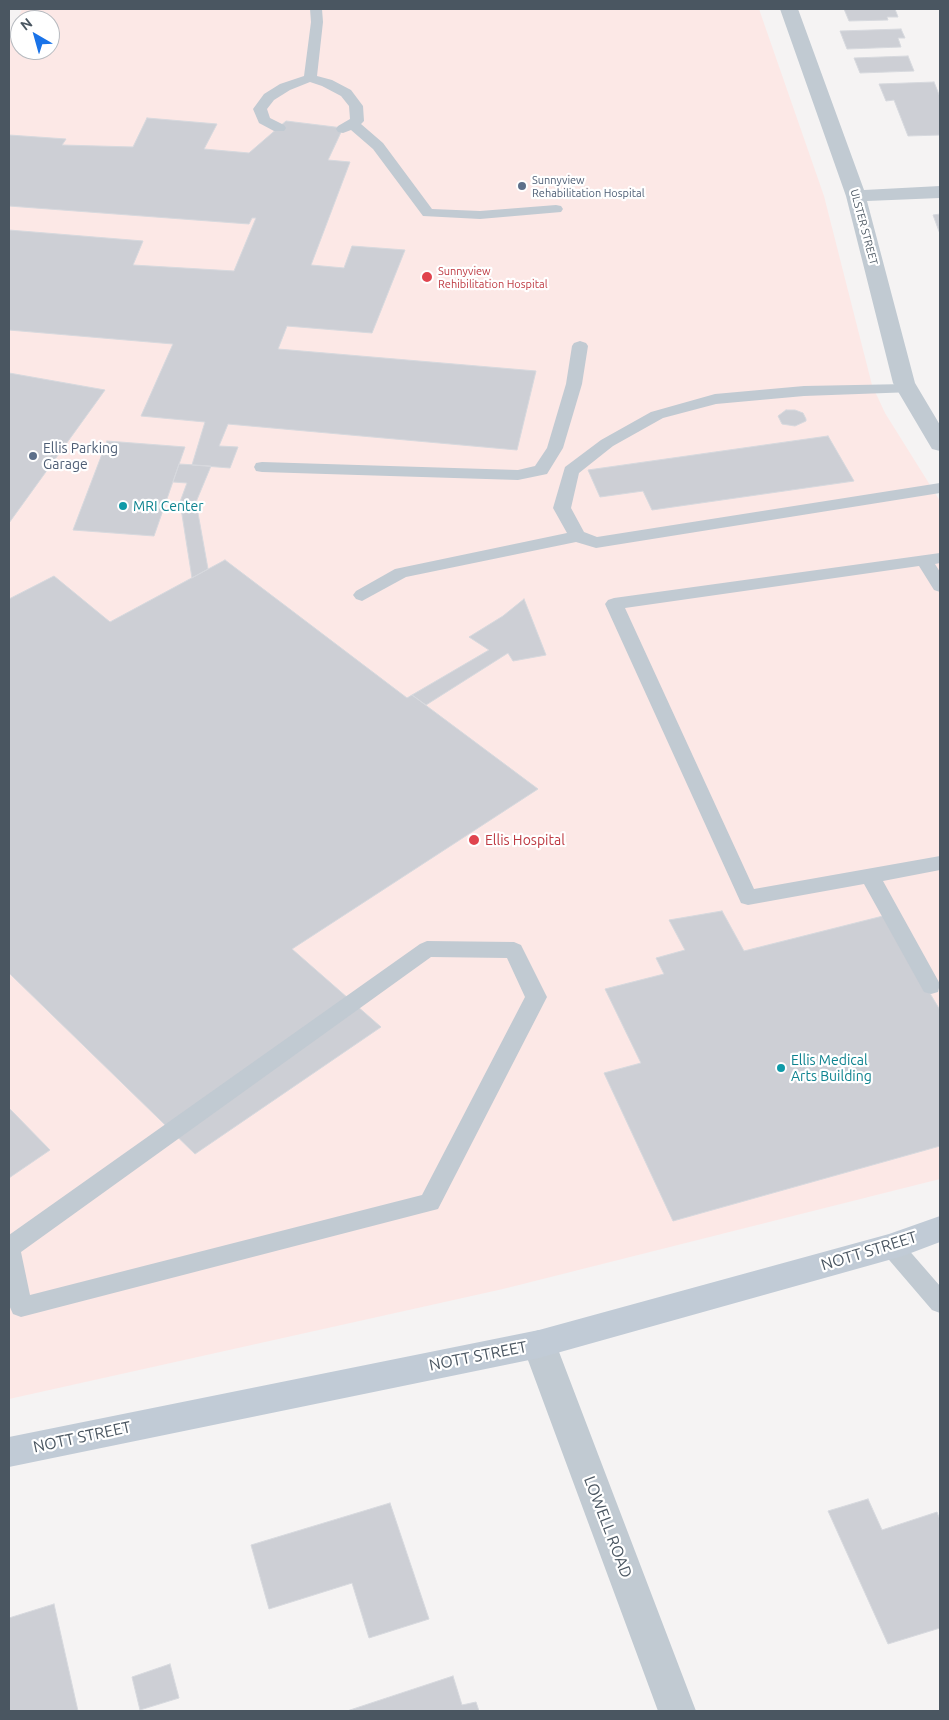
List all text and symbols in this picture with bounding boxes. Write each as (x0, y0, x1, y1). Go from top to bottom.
north arrow (10, 10, 60, 60)
text: N (17, 14, 35, 33)
place label: Sunnyview Rehabilitation Hospital (532, 173, 645, 199)
marker: Sunnyview Rehabilitation Hospital (516, 180, 528, 192)
street label: ULSTER STREET (848, 188, 880, 266)
place label: Sunnyview Rehibilitation Hospital (438, 264, 548, 290)
marker: Sunnyview Rehibilitation Hospital (420, 270, 434, 284)
place label: Ellis Parking Garage (43, 440, 118, 472)
marker: Ellis Parking Garage (27, 450, 39, 462)
place label: MRI Center (133, 498, 203, 514)
marker: MRI Center (117, 500, 129, 512)
place label: Ellis Hospital (485, 832, 565, 848)
marker: Ellis Hospital (467, 833, 481, 847)
place label: Ellis Medical Arts Building (791, 1052, 872, 1084)
marker: Ellis Medical Arts Building (775, 1062, 787, 1074)
street label: NOTT STREET (819, 1227, 919, 1275)
street label: NOTT STREET (427, 1337, 529, 1375)
street label: NOTT STREET (31, 1417, 133, 1457)
street label: LOWELL ROAD (580, 1473, 636, 1581)

